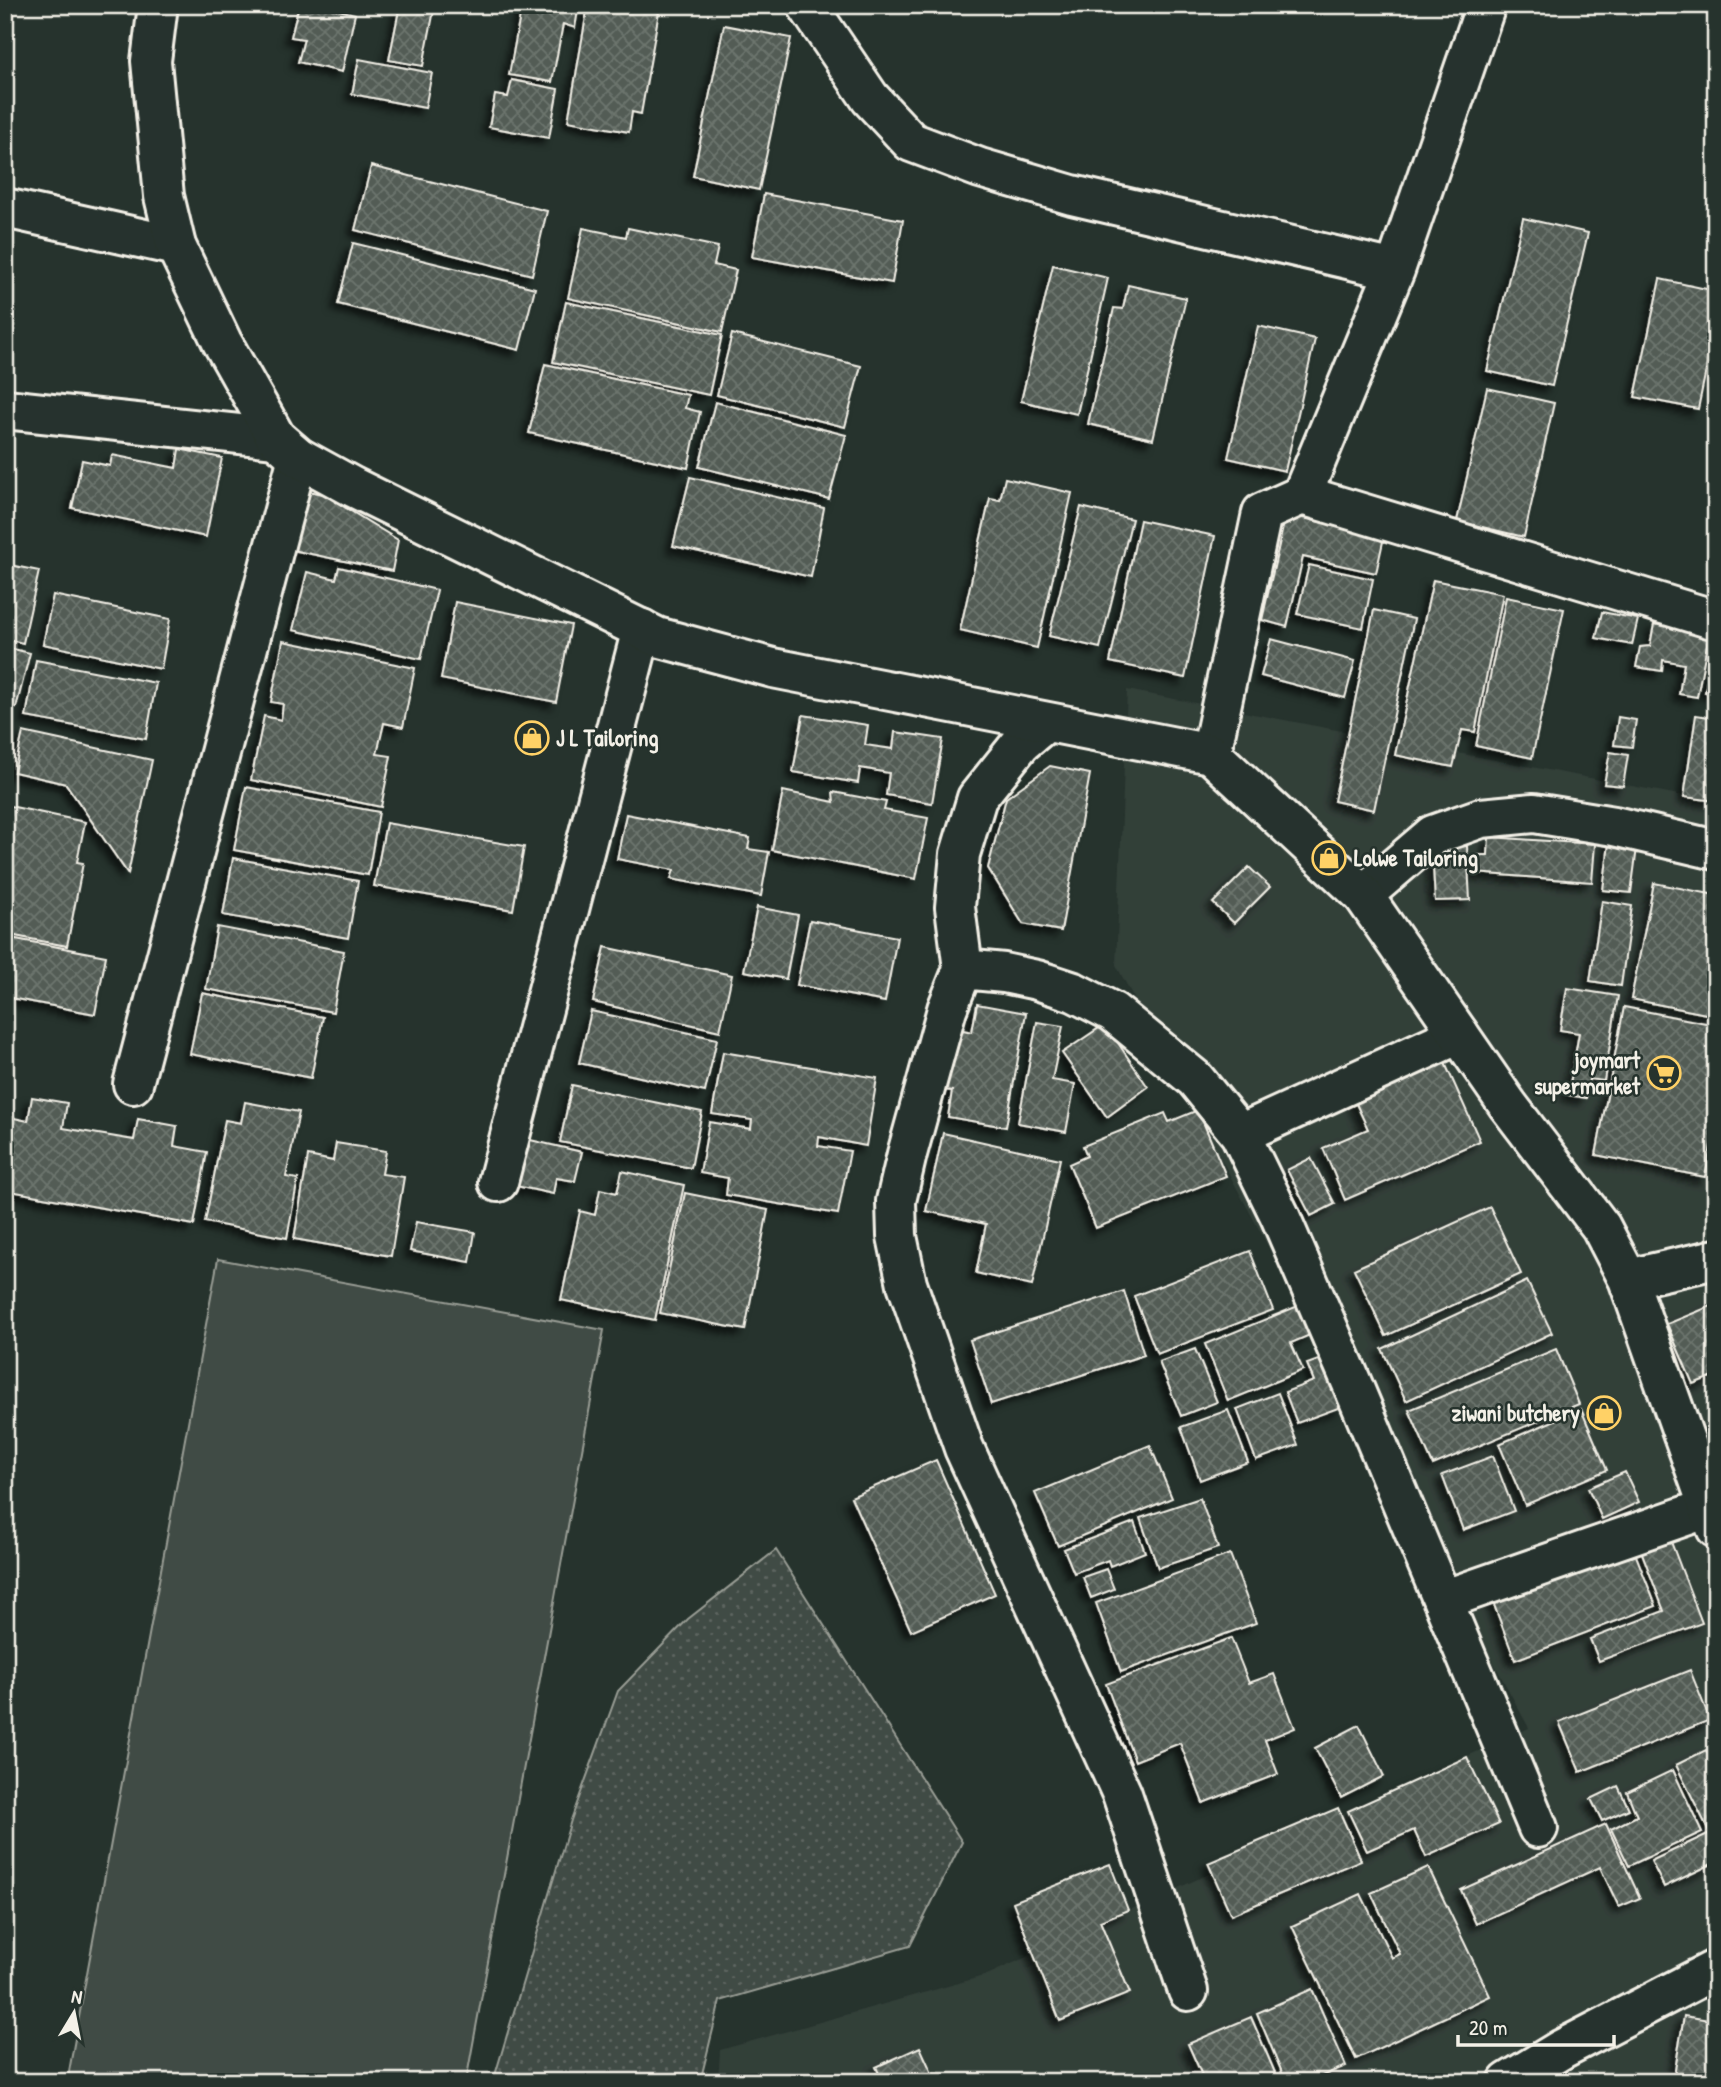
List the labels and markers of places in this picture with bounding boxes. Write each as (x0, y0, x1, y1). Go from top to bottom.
shop icon: J L Tailoring (513, 719, 551, 757)
place label: J L Tailoring (556, 722, 659, 754)
shop icon: Lolwe Tailoring (1310, 839, 1348, 877)
place label: Lolwe Tailoring (1354, 842, 1478, 874)
place label: joymart supermarket (1534, 1044, 1641, 1102)
supermarket icon: joymart supermarket (1645, 1054, 1683, 1092)
shop icon: ziwani butchery (1585, 1394, 1623, 1432)
place label: ziwani butchery (1452, 1397, 1580, 1429)

